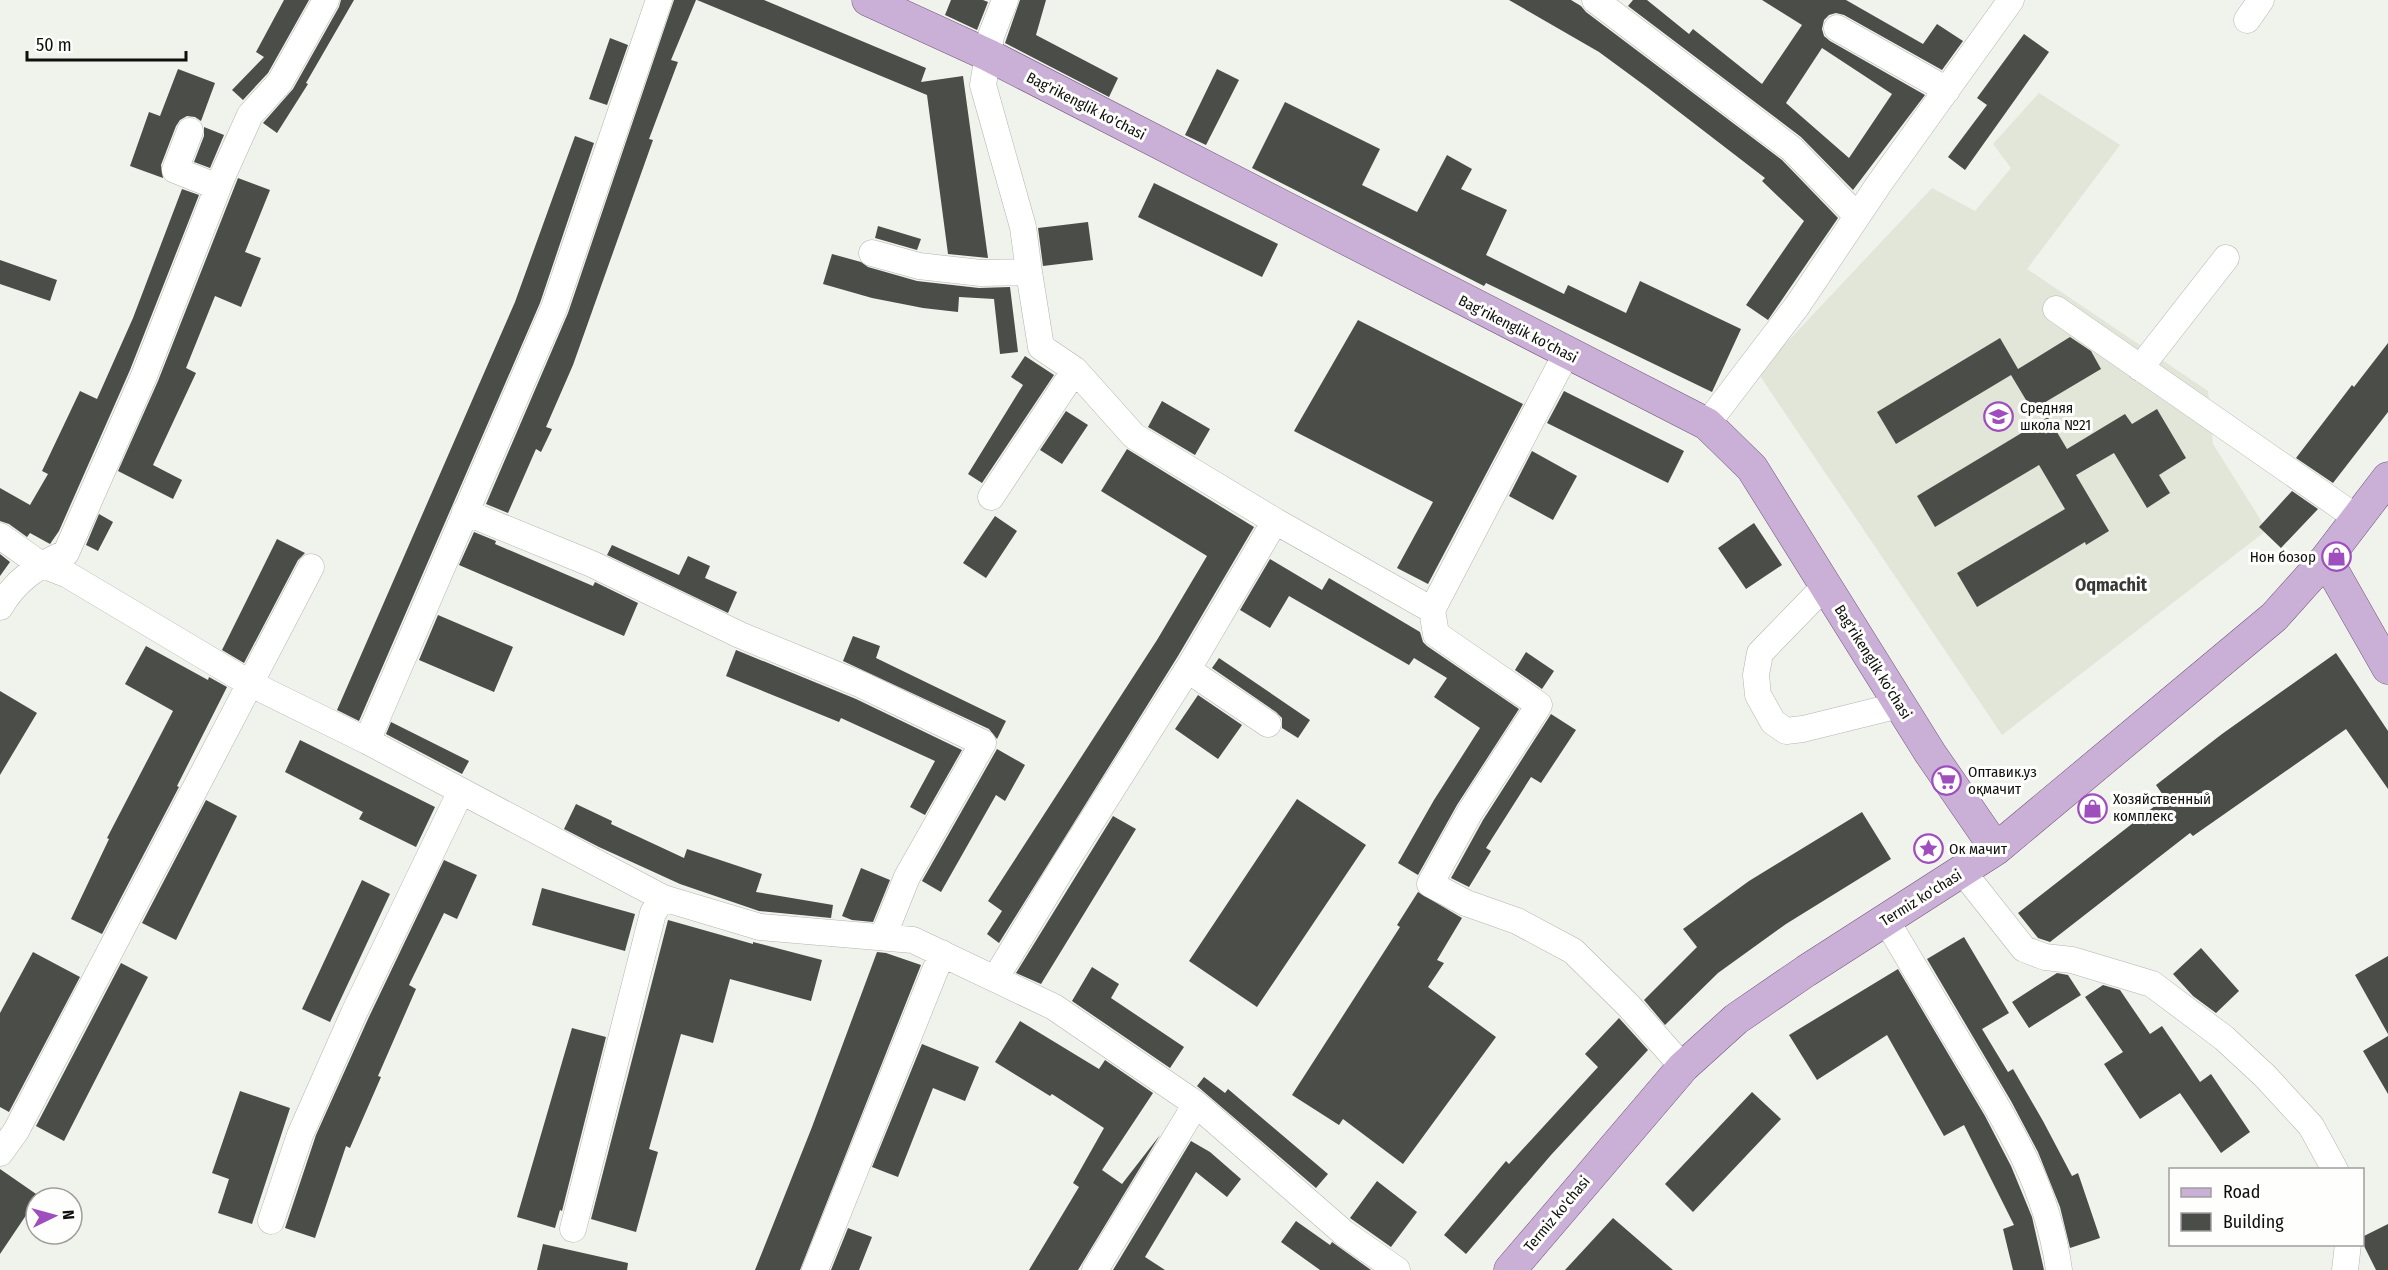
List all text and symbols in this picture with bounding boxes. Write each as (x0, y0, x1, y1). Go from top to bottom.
scale bar (27, 24, 186, 62)
text: 50 m (36, 34, 72, 56)
street label: Bag'rikenglik ko'chasi (1023, 68, 1149, 144)
street label: Bag'rikenglik ko'chasi (1455, 291, 1581, 367)
place label: Средняя школа №21 (2020, 399, 2091, 434)
school or university icon: Средняя школа №21 (1983, 401, 2015, 433)
shop icon: Нон бозор (2321, 541, 2353, 573)
place label: Нон бозор (2250, 548, 2316, 566)
district label: Oqmachit (2075, 574, 2148, 596)
street label: Bag'rikenglik ko'chasi (1831, 602, 1915, 722)
place label: Оптавик.уз оқмачит (1968, 763, 2037, 798)
supermarket icon: Оптавик.уз оқмачит (1931, 765, 1963, 797)
place label: Хозяйственный комплекс (2113, 790, 2211, 825)
shop icon: Хозяйственный комплекс (2076, 792, 2108, 824)
place icon: Ок мачит (1912, 833, 1944, 865)
place label: Ок мачит (1949, 840, 2008, 858)
street label: Termiz ko'chasi (1877, 866, 1965, 930)
legend (2169, 1168, 2364, 1246)
street label: Termiz ko'chasi (1520, 1173, 1594, 1255)
text: Road (2223, 1181, 2260, 1203)
north arrow (24, 1186, 84, 1246)
text: N (59, 1209, 78, 1220)
text: Building (2223, 1211, 2284, 1233)

